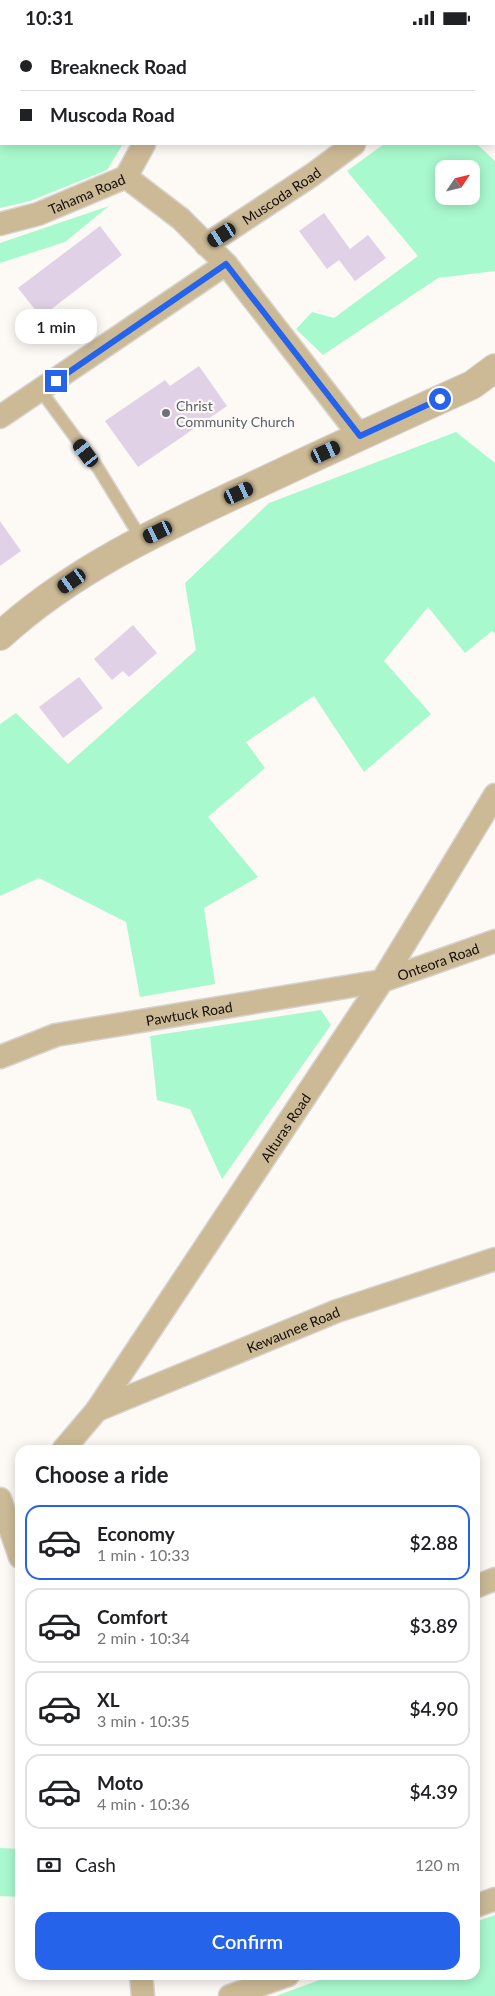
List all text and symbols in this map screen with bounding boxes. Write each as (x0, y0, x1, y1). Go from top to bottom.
text: 10:31 (25, 6, 74, 29)
text: Breakneck Road (50, 55, 187, 78)
text: Muscoda Road (50, 103, 175, 126)
north arrow (435, 160, 480, 205)
map controls (435, 160, 480, 205)
street label: Muscoda Road (239, 163, 324, 228)
street label: Tahama Road (46, 170, 127, 217)
car (205, 221, 238, 249)
callout: 1 min (15, 309, 97, 343)
text: 1 min (36, 317, 76, 336)
route end (45, 370, 67, 392)
route start (429, 388, 451, 410)
place label: Christ Community Church (176, 397, 295, 430)
marker: Christ Community Church (160, 407, 172, 419)
car (70, 437, 101, 469)
car (309, 439, 342, 465)
car (222, 480, 255, 506)
car (141, 519, 174, 545)
car (55, 566, 88, 596)
street label: Onteora Road (395, 939, 481, 984)
street label: Pawtuck Road (144, 997, 234, 1028)
street label: Alturas Road (256, 1090, 314, 1165)
street label: Kewaunee Road (244, 1302, 342, 1356)
text: Choose a ride (35, 1461, 169, 1488)
icon: car (37, 1520, 82, 1565)
text: Economy (97, 1522, 175, 1545)
text: $2.88 (409, 1531, 458, 1554)
text: 1 min · 10:33 (97, 1545, 190, 1564)
icon: car (37, 1603, 82, 1648)
text: Comfort (97, 1605, 168, 1628)
text: $3.89 (409, 1614, 458, 1637)
text: 2 min · 10:34 (97, 1628, 190, 1647)
icon: car (37, 1686, 82, 1731)
text: XL (97, 1688, 120, 1711)
text: $4.90 (409, 1697, 458, 1720)
text: 3 min · 10:35 (97, 1711, 190, 1730)
icon: car (37, 1769, 82, 1814)
text: Moto (97, 1771, 143, 1794)
text: $4.39 (409, 1780, 458, 1803)
text: 4 min · 10:36 (97, 1794, 190, 1813)
icon: cash (35, 1851, 63, 1879)
text: Cash (75, 1853, 116, 1876)
text: 120 m (415, 1855, 460, 1874)
button: Confirm (35, 1912, 460, 1970)

